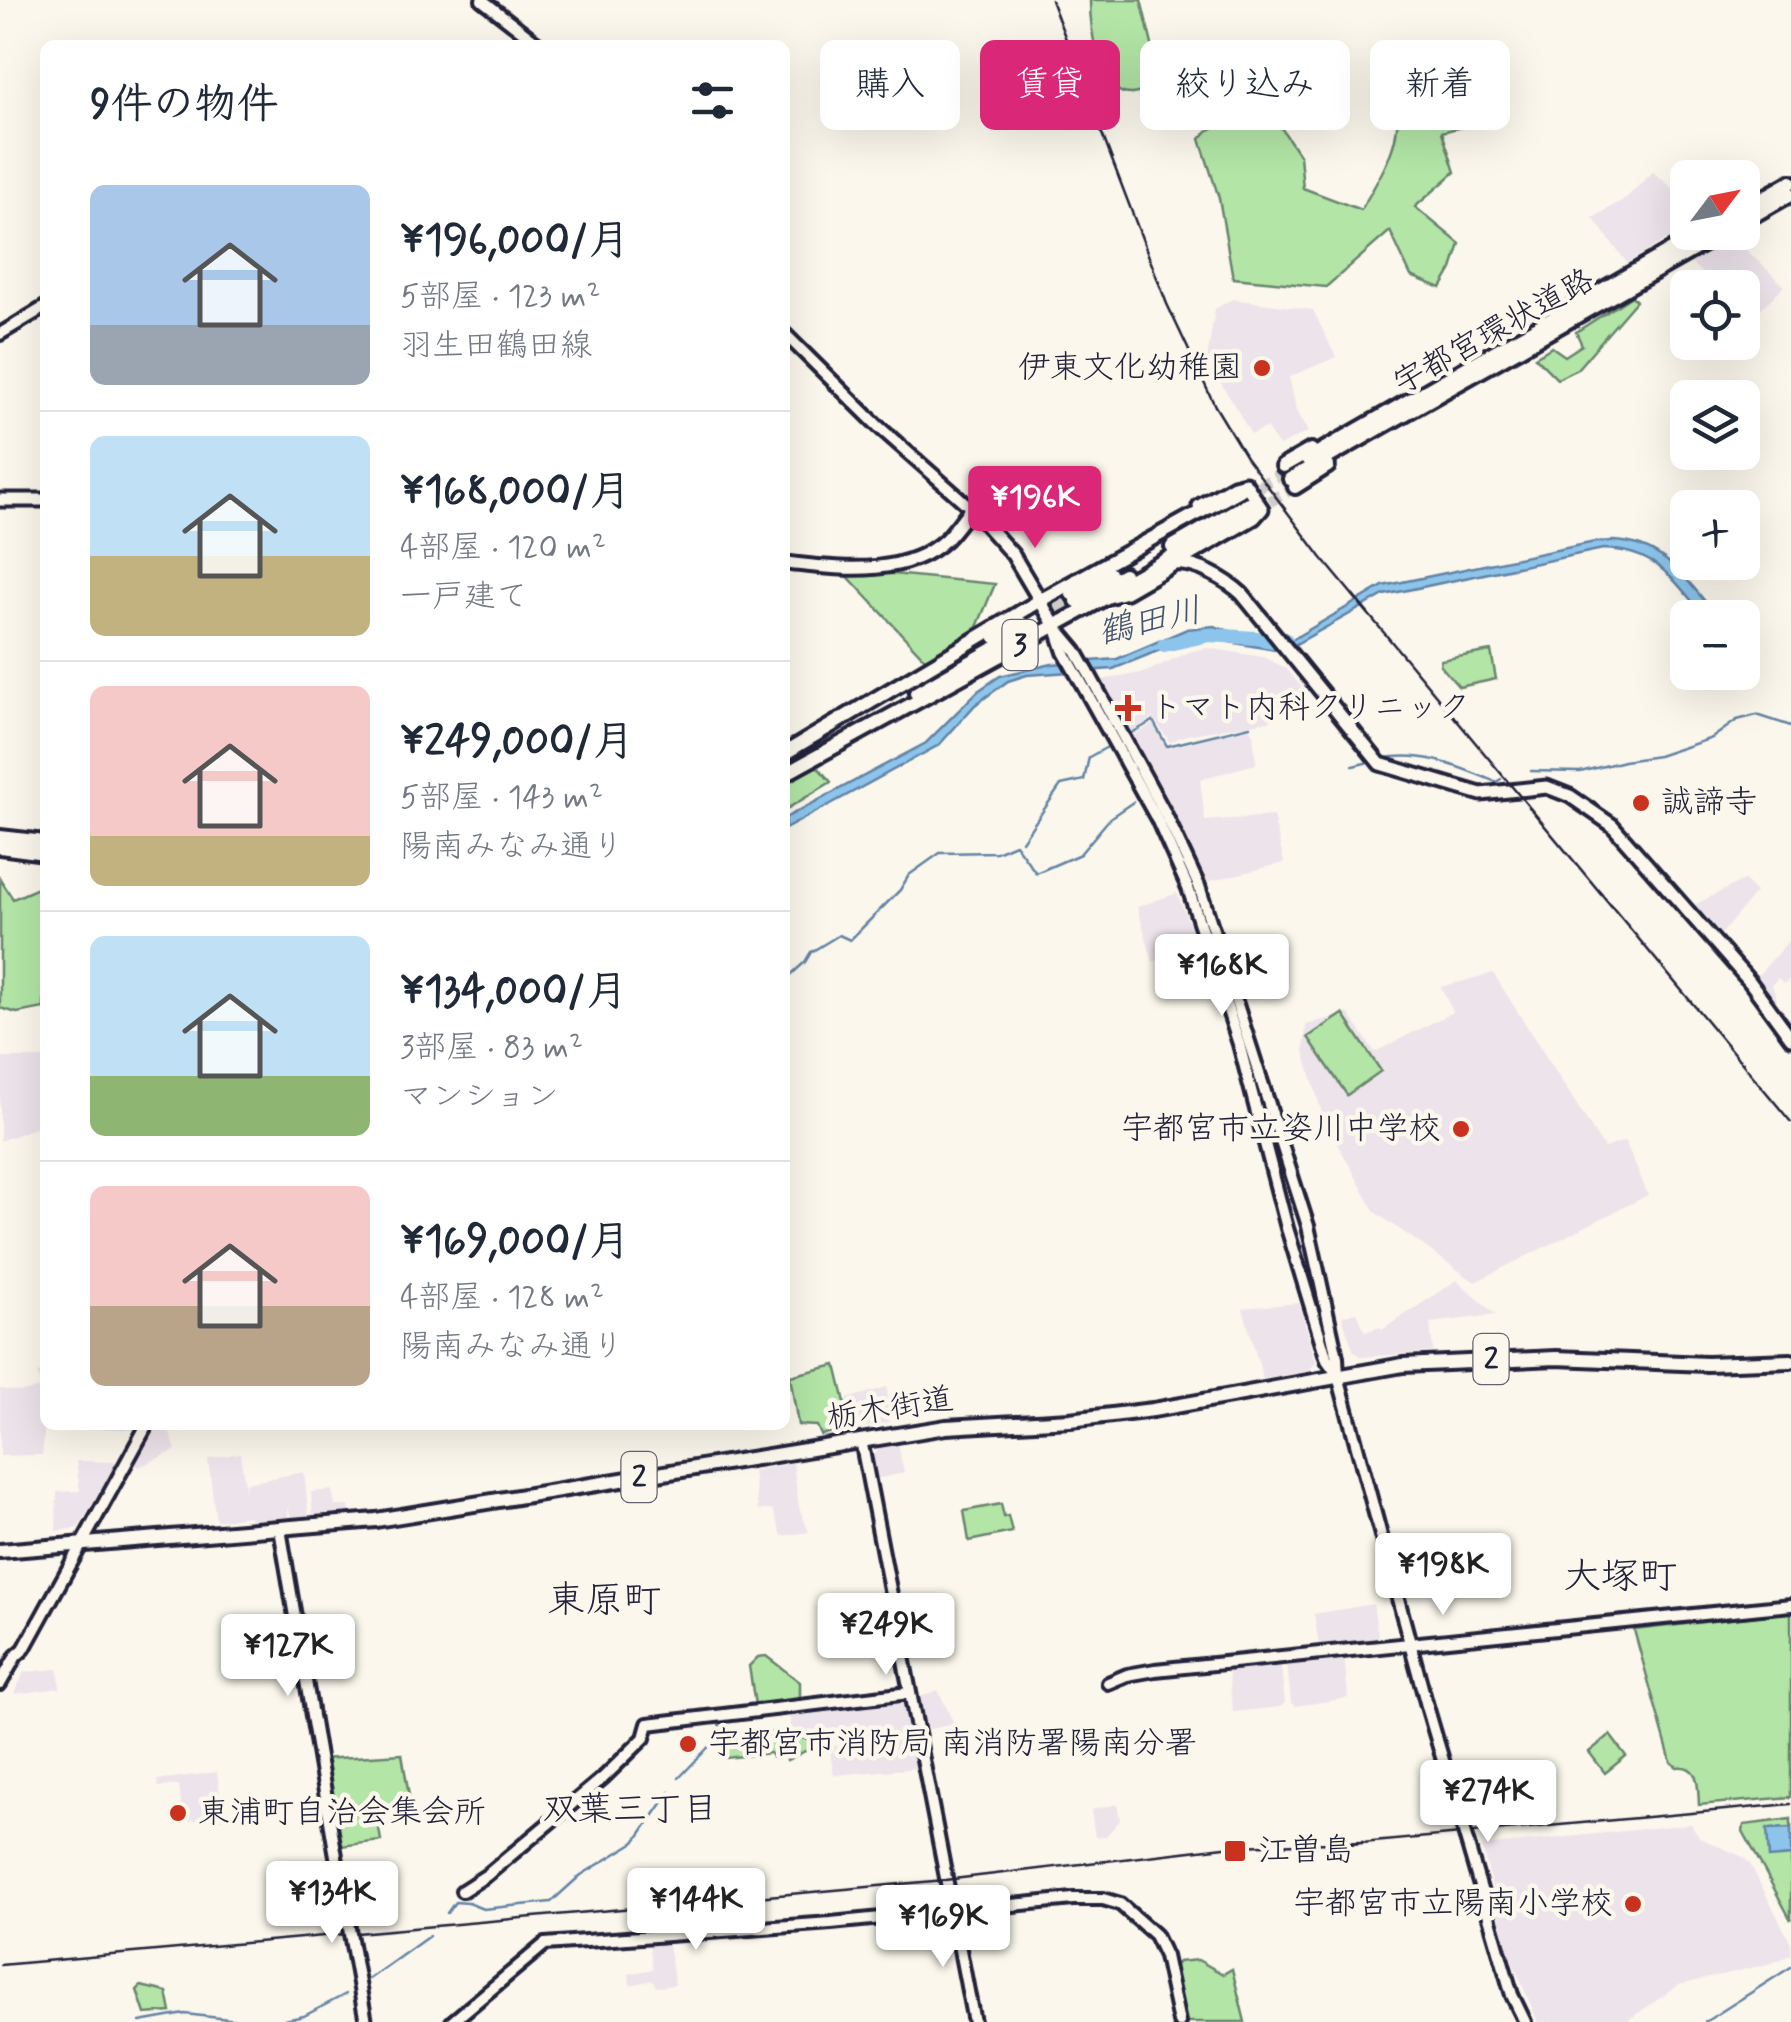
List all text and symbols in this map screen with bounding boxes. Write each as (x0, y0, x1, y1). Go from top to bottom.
chip: 購入 (820, 40, 960, 130)
chip: 賃貸 (980, 40, 1120, 130)
chip: 絞り込み (1140, 40, 1350, 130)
chip: 新着 (1370, 40, 1510, 130)
icon: filters (685, 73, 740, 128)
text: 9件の物件 (90, 78, 279, 133)
north arrow (1670, 160, 1760, 250)
map controls (1670, 160, 1760, 690)
text: ¥196,000/月 (400, 214, 630, 269)
icon: home (170, 225, 290, 345)
street label: 宇都宮環状道路 (1386, 259, 1602, 405)
button: locate (1670, 270, 1760, 360)
text: 5部屋 · 123 m² (400, 276, 600, 318)
text: 羽生田鶴田線 (400, 325, 592, 367)
place label: 伊東文化幼稚園 (1018, 347, 1242, 389)
marker: 伊東文化幼稚園 (1251, 357, 1273, 379)
button: layers (1670, 380, 1760, 470)
text: ¥168,000/月 (400, 465, 631, 520)
pin: ¥196K (965, 466, 1105, 551)
icon: home (170, 476, 290, 596)
text: ¥196K (990, 477, 1080, 519)
button: + (1670, 490, 1760, 580)
text: 4部屋 · 120 m² (400, 527, 606, 569)
text: 一戸建て (400, 576, 528, 618)
water label: 鶴田川 (1094, 588, 1206, 656)
button: − (1670, 600, 1760, 690)
road number: 3 (1002, 620, 1038, 670)
place label: トマト内科クリニック (1150, 687, 1470, 729)
marker: トマト内科クリニック (1115, 695, 1141, 721)
text: ¥249,000/月 (400, 715, 635, 770)
icon: home (170, 726, 290, 846)
text: 5部屋 · 143 m² (400, 777, 603, 819)
place label: 誠諦寺 (1661, 782, 1757, 824)
marker: 誠諦寺 (1630, 792, 1652, 814)
text: 陽南みなみ通り (400, 826, 624, 868)
pin: ¥168K (1152, 934, 1292, 1019)
text: ¥168K (1177, 945, 1267, 987)
text: ¥134,000/月 (400, 965, 628, 1020)
icon: home (170, 976, 290, 1096)
text: 3部屋 · 83 m² (400, 1027, 583, 1069)
text: マンション (400, 1076, 559, 1118)
place label: 宇都宮市立姿川中学校 (1121, 1108, 1441, 1150)
marker: 宇都宮市立姿川中学校 (1450, 1118, 1472, 1140)
text: ¥169,000/月 (400, 1215, 630, 1270)
icon: home (170, 1226, 290, 1346)
text: 4部屋 · 128 m² (400, 1277, 604, 1319)
text: 陽南みなみ通り (400, 1326, 624, 1368)
road number: 2 (1474, 1334, 1508, 1384)
street label: 栃木街道 (823, 1378, 957, 1440)
road number: 2 (622, 1452, 656, 1502)
pin: ¥198K (1373, 1533, 1513, 1618)
text: ¥198K (1397, 1544, 1489, 1586)
district label: 大塚町 (1563, 1553, 1677, 1602)
district label: 東原町 (547, 1577, 661, 1626)
pin: ¥249K (816, 1593, 956, 1678)
text: ¥249K (840, 1604, 932, 1646)
pin: ¥127K (218, 1614, 358, 1699)
text: ¥127K (243, 1625, 333, 1667)
place label: 宇都宮市消防局 南消防署陽南分署 (708, 1723, 1197, 1765)
marker: 宇都宮市消防局 南消防署陽南分署 (677, 1733, 699, 1755)
pin: ¥274K (1418, 1760, 1558, 1845)
text: ¥274K (1442, 1771, 1534, 1813)
district label: 双葉三丁目 (542, 1787, 718, 1833)
place label: 東浦町自治会集会所 (198, 1792, 486, 1834)
marker: 東浦町自治会集会所 (167, 1802, 189, 1824)
place label: 江曽島 (1258, 1830, 1354, 1872)
marker: 江曽島 (1222, 1838, 1248, 1864)
pin: ¥134K (262, 1861, 402, 1946)
pin: ¥144K (626, 1868, 766, 1953)
text: ¥134K (288, 1872, 376, 1914)
text: ¥144K (649, 1879, 743, 1921)
place label: 宇都宮市立陽南小学校 (1293, 1883, 1613, 1925)
pin: ¥169K (873, 1885, 1013, 1970)
marker: 宇都宮市立陽南小学校 (1622, 1893, 1644, 1915)
text: ¥169K (898, 1896, 988, 1938)

